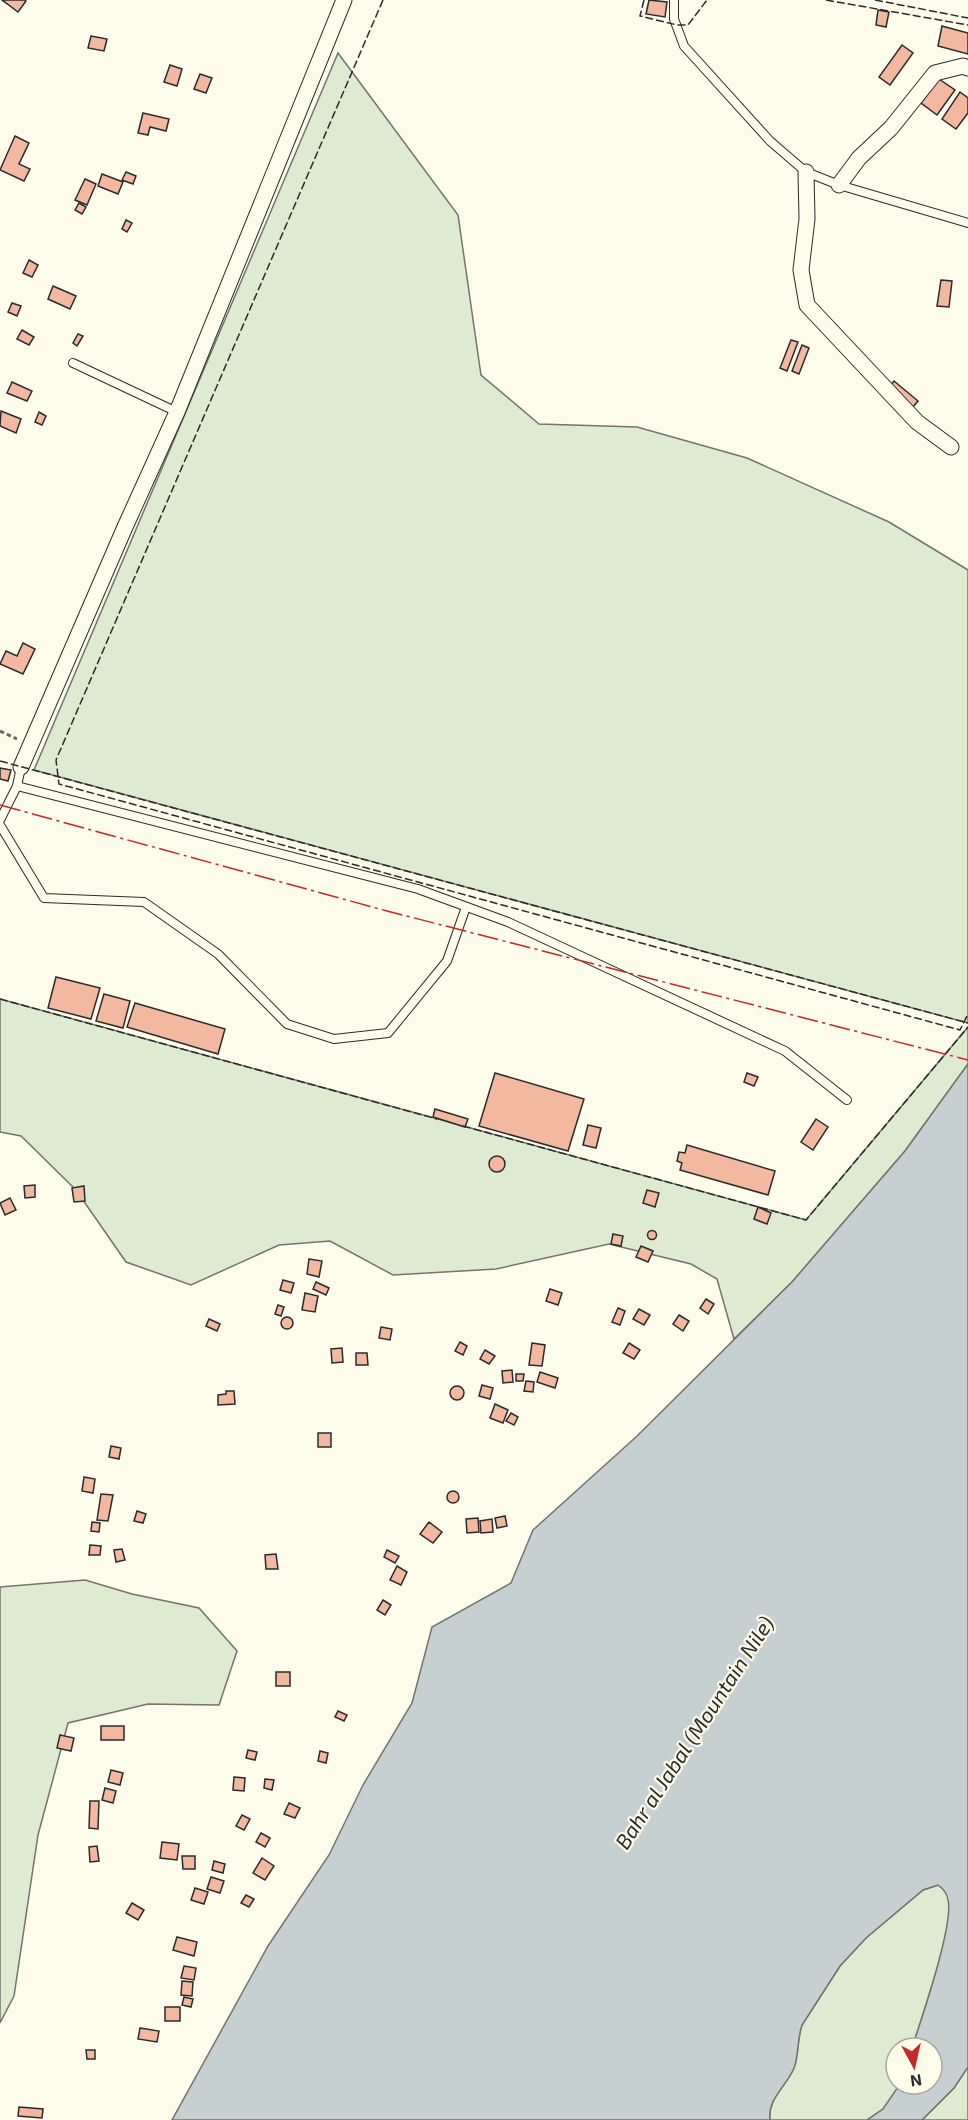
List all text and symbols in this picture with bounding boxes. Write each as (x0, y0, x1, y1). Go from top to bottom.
water label: Bahr al Jabal (Mountain Nile) (609, 1611, 779, 1853)
north arrow (884, 2036, 944, 2096)
text: N (909, 2071, 923, 2092)

